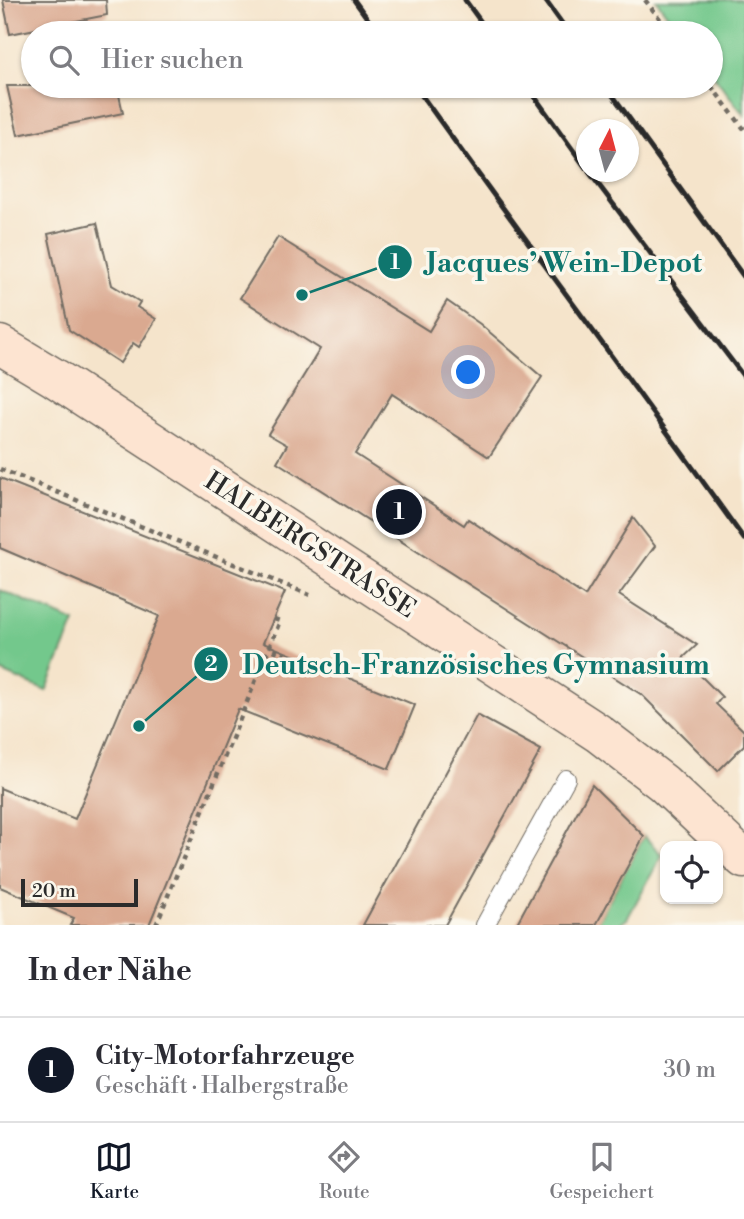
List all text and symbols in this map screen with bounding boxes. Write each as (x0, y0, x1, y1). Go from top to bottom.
search box (21, 21, 723, 98)
icon: search (45, 41, 83, 79)
text: Hier suchen (101, 44, 243, 76)
north arrow (576, 119, 639, 182)
callout: Jacques’ Wein-Depot (377, 237, 716, 286)
text: Jacques’ Wein-Depot (422, 246, 703, 281)
text: 1 (390, 250, 400, 276)
your location (451, 355, 485, 389)
street label: HALBERGSTRASSE (198, 465, 422, 625)
pin: 1 (376, 486, 422, 538)
callout: Deutsch-Französisches Gymnasium (194, 639, 724, 688)
text: Deutsch-Französisches Gymnasium (242, 648, 710, 683)
text: 2 (204, 652, 218, 678)
map controls (660, 841, 723, 904)
button: locate (660, 841, 723, 904)
scale bar (21, 876, 138, 908)
text: 20 m (32, 879, 76, 903)
text: In der Nähe (28, 952, 192, 990)
text: City-Motorfahrzeuge (95, 1040, 355, 1072)
text: 1 (45, 1056, 57, 1084)
text: 30 m (663, 1056, 716, 1084)
text: Geschäft · Halbergstraße (95, 1072, 349, 1100)
tab: Karte (90, 1138, 139, 1204)
tab: Route (319, 1138, 370, 1204)
tab: Gespeichert (549, 1138, 654, 1204)

